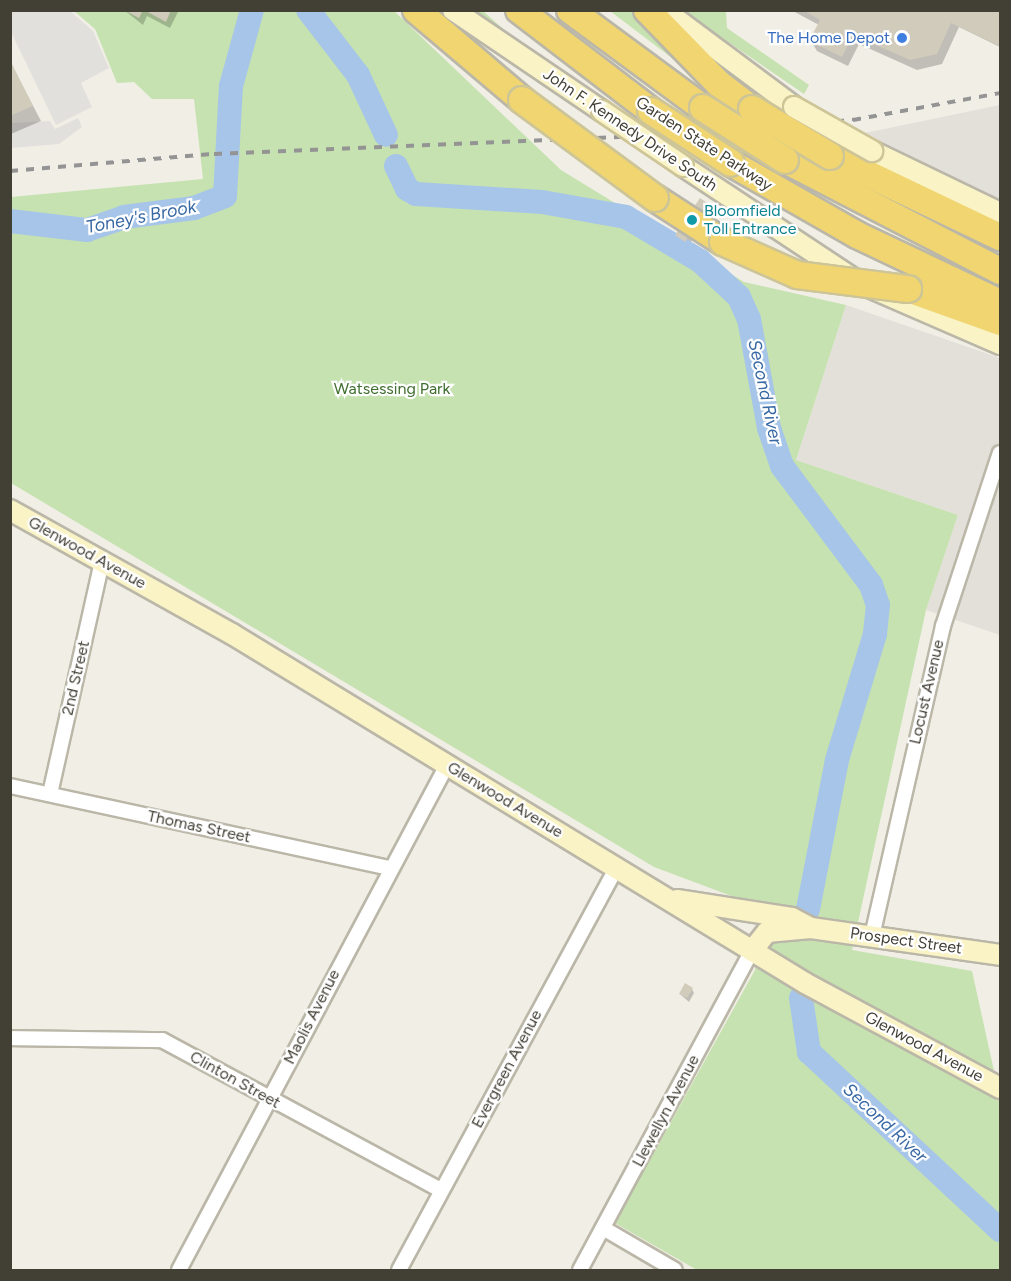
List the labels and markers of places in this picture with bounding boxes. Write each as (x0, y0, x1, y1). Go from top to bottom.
place label: The Home Depot (767, 28, 890, 48)
marker: The Home Depot (895, 31, 909, 45)
place label: Bloomfield Toll Entrance (704, 201, 796, 239)
marker: Bloomfield Toll Entrance (685, 213, 699, 227)

